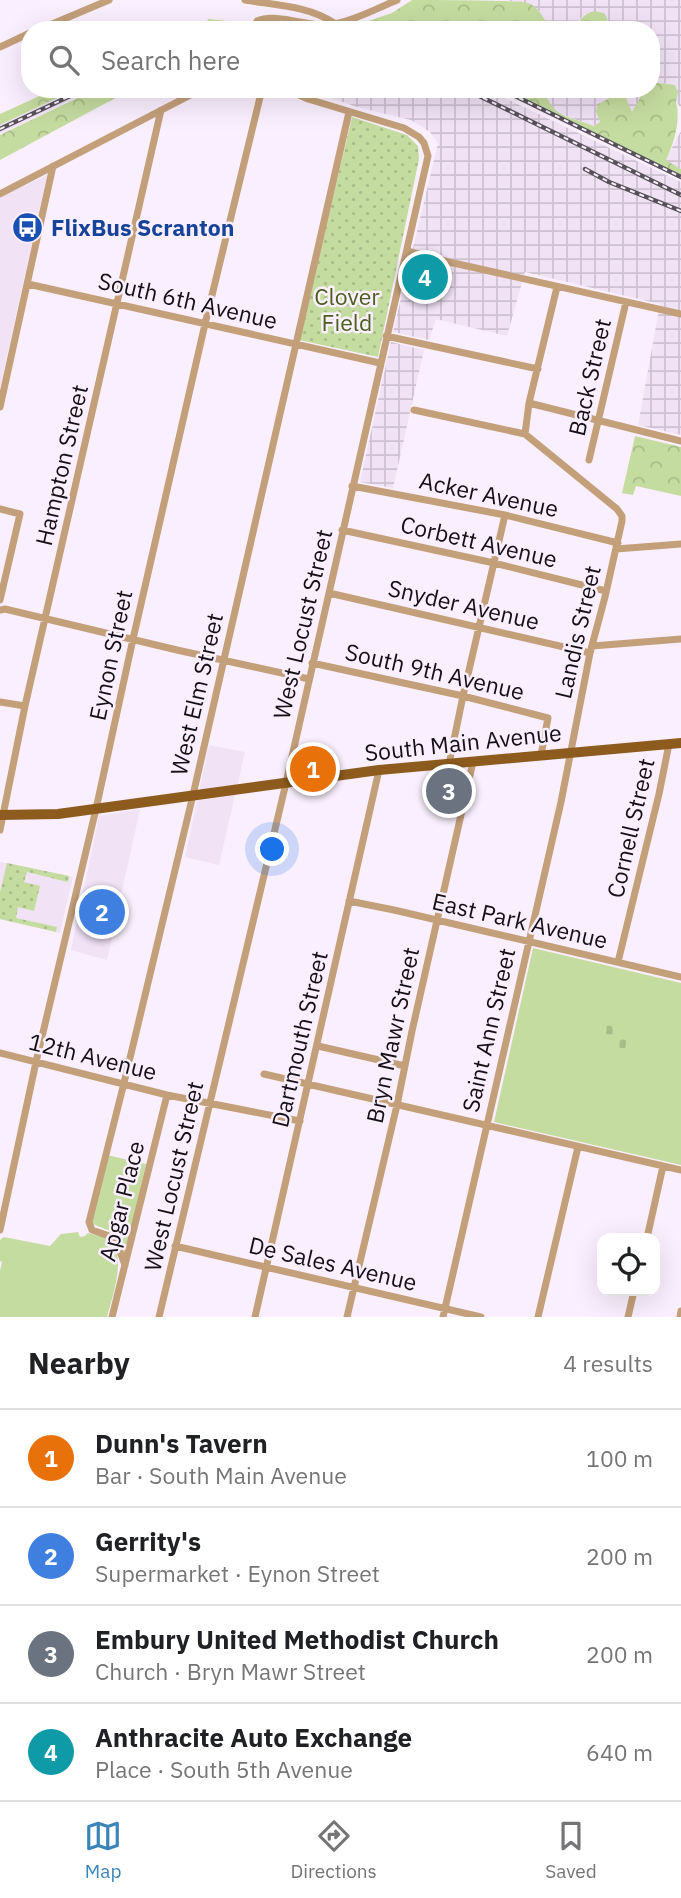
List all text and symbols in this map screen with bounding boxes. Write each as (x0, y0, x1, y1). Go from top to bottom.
search box (21, 21, 660, 98)
icon: search (45, 41, 83, 79)
text: Search here (101, 43, 240, 77)
bus stop icon: FlixBus Scranton (11, 210, 45, 244)
place label: FlixBus Scranton (51, 212, 234, 242)
pin: 4 (402, 251, 448, 303)
street label: South 6th Avenue (95, 265, 281, 335)
park label: Clover Field (314, 281, 380, 337)
street label: Back Street (561, 315, 617, 439)
street label: Hampton Street (28, 382, 94, 548)
street label: Acker Avenue (417, 465, 561, 523)
street label: Corbett Avenue (398, 508, 560, 574)
street label: West Locust Street (266, 526, 338, 722)
street label: Landis Street (547, 563, 607, 701)
street label: Snyder Avenue (385, 572, 543, 636)
street label: Eynon Street (82, 587, 138, 723)
street label: West Elm Street (163, 610, 229, 778)
street label: South 9th Avenue (342, 636, 528, 706)
street label: South Main Avenue (363, 717, 563, 767)
pin: 1 (290, 743, 336, 795)
street label: Cornell Street (599, 755, 661, 901)
pin: 3 (426, 765, 472, 817)
your location (255, 832, 289, 866)
street label: East Park Avenue (429, 885, 611, 955)
pin: 2 (79, 886, 125, 938)
street label: Bryn Mawr Street (359, 944, 425, 1126)
street label: Saint Ann Street (455, 945, 521, 1115)
street label: Dartmouth Street (264, 948, 334, 1130)
street label: 12th Avenue (26, 1026, 160, 1086)
street label: West Locust Street (137, 1078, 209, 1274)
street label: Apgar Place (92, 1138, 150, 1264)
street label: De Sales Avenue (246, 1229, 420, 1297)
map controls (597, 1233, 660, 1296)
button: locate (597, 1233, 660, 1296)
text: Nearby (28, 1343, 130, 1382)
text: 4 results (563, 1348, 653, 1378)
text: Dunn's Tavern (95, 1426, 268, 1460)
text: 1 (44, 1443, 58, 1473)
text: 100 m (586, 1443, 653, 1473)
text: Bar · South Main Avenue (95, 1460, 347, 1490)
text: Gerrity's (95, 1524, 201, 1558)
text: 2 (44, 1541, 58, 1571)
text: 200 m (586, 1541, 653, 1571)
text: Supermarket · Eynon Street (95, 1558, 380, 1588)
text: Embury United Methodist Church (95, 1622, 499, 1656)
text: 3 (44, 1639, 58, 1669)
text: 200 m (586, 1639, 653, 1669)
text: Church · Bryn Mawr Street (95, 1656, 366, 1686)
text: Anthracite Auto Exchange (95, 1720, 412, 1754)
text: 4 (44, 1737, 58, 1767)
text: 640 m (586, 1737, 653, 1767)
text: Place · South 5th Avenue (95, 1754, 353, 1784)
tab: Map (84, 1817, 122, 1883)
tab: Directions (290, 1817, 377, 1883)
tab: Saved (545, 1817, 597, 1883)

